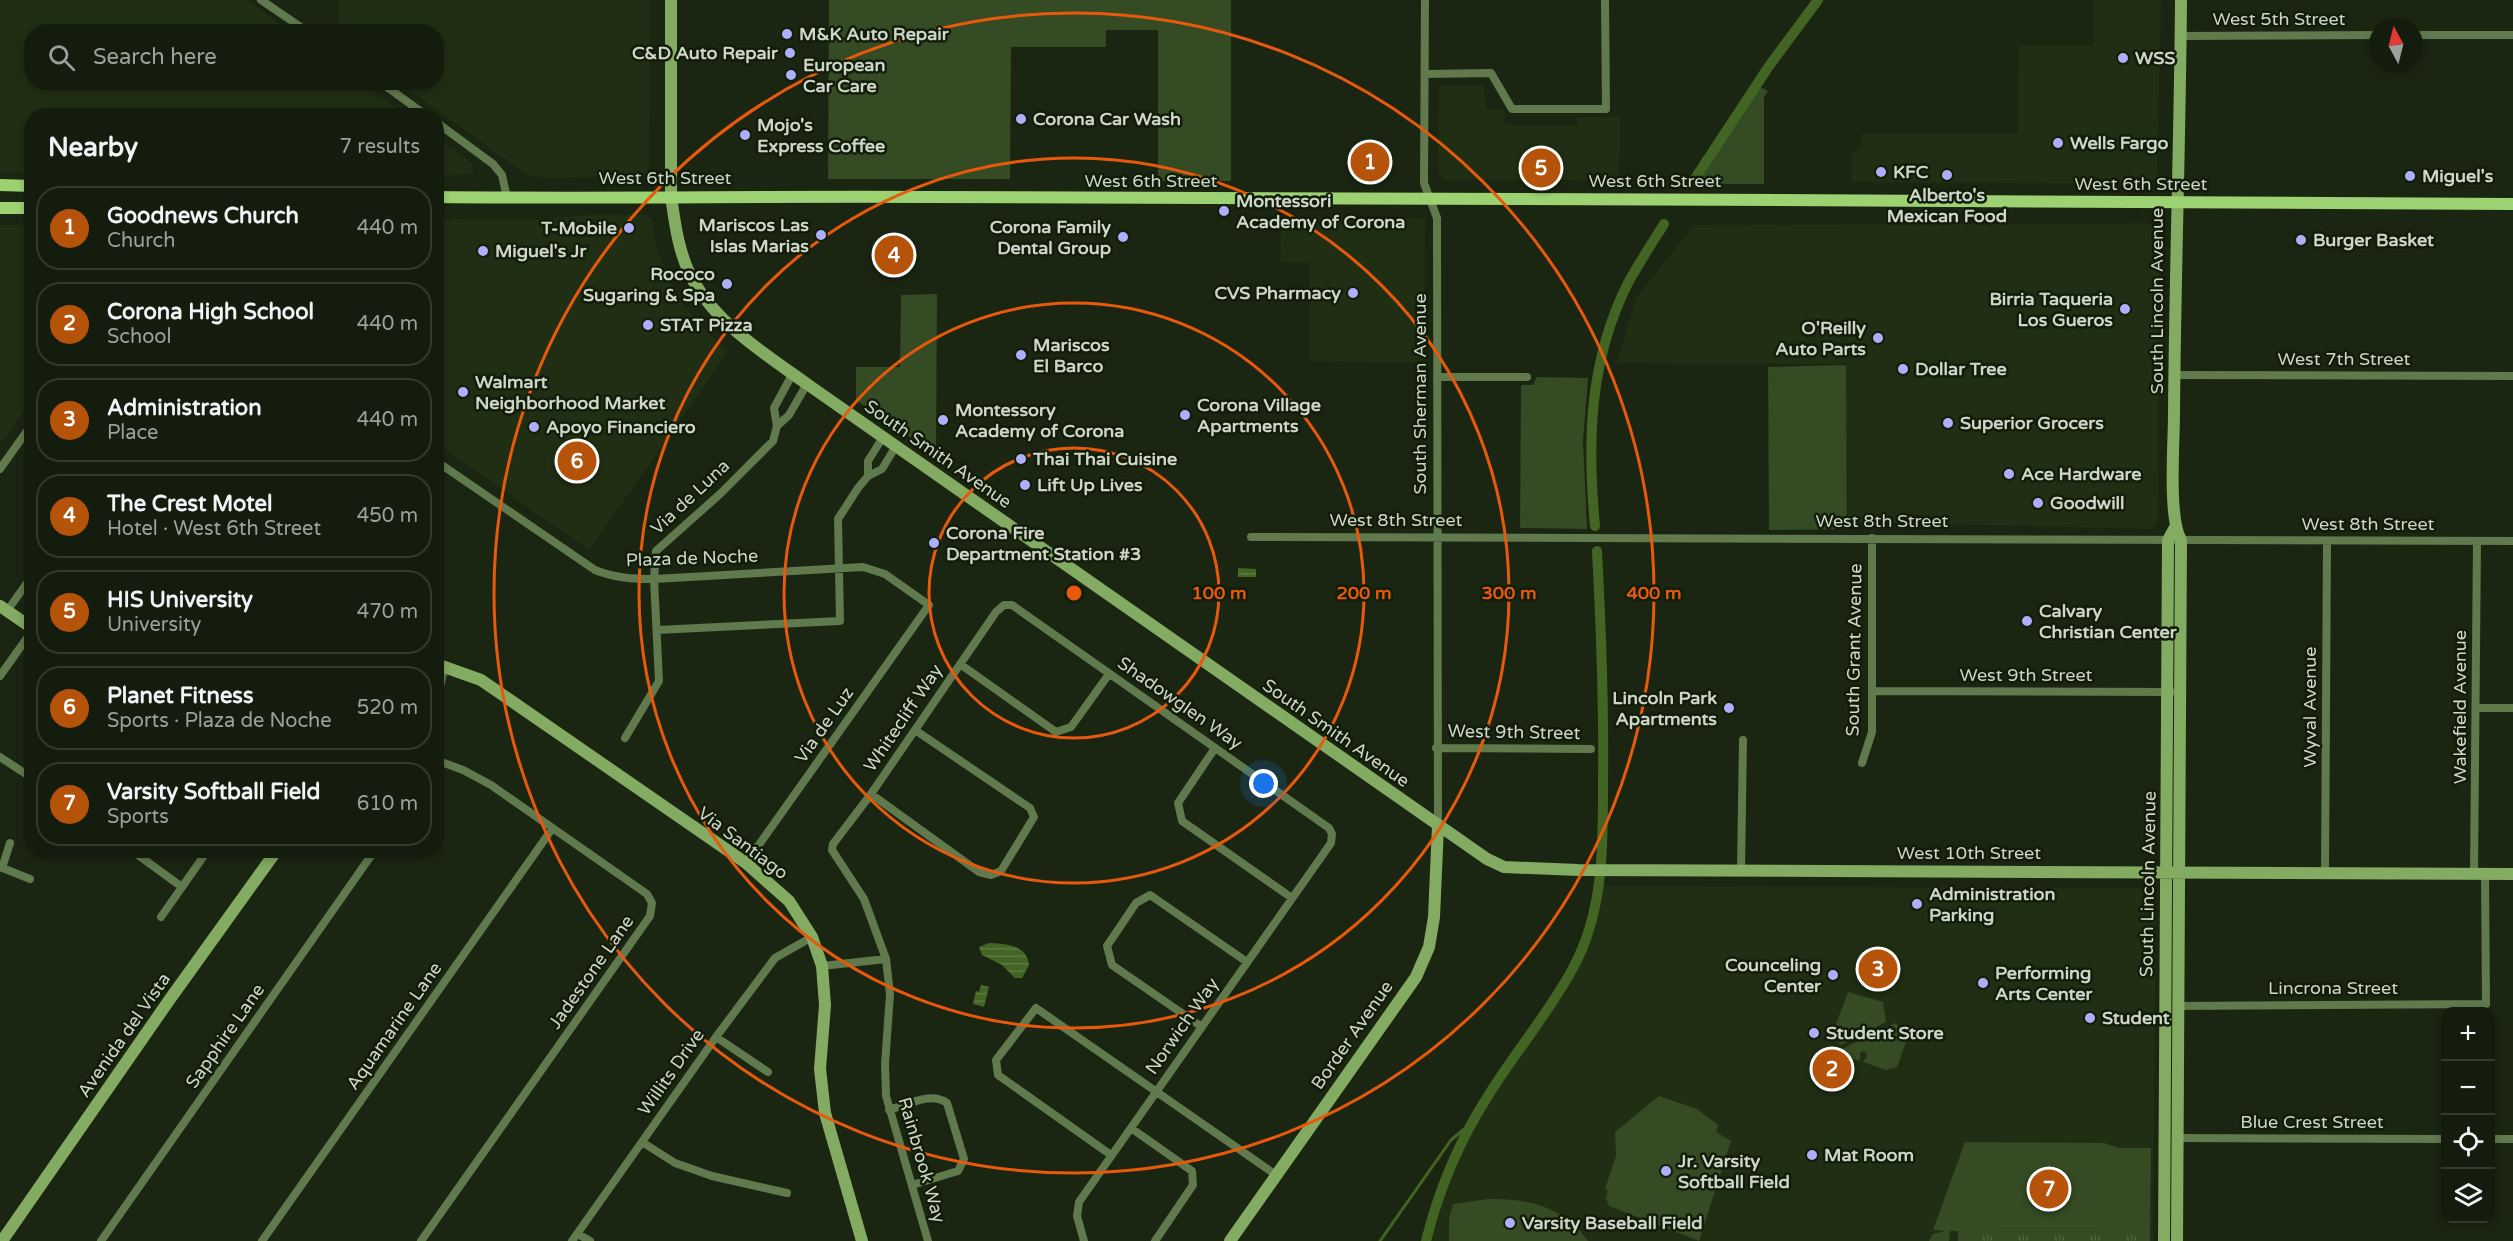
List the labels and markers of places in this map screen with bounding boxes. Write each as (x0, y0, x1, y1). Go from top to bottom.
place label: M&K Auto Repair (799, 23, 950, 45)
marker: M&K Auto Repair (780, 27, 794, 41)
place label: C&D Auto Repair (632, 42, 779, 64)
marker: C&D Auto Repair (783, 46, 797, 60)
place label: WSS (2135, 47, 2175, 69)
marker: WSS (2116, 51, 2130, 65)
place label: European Car Care (803, 54, 885, 97)
marker: European Car Care (784, 68, 798, 82)
place label: Corona Car Wash (1033, 108, 1181, 130)
marker: Corona Car Wash (1014, 112, 1028, 126)
place label: Mojo's Express Coffee (757, 114, 885, 157)
marker: Mojo's Express Coffee (738, 128, 752, 142)
place label: Wells Fargo (2070, 132, 2169, 154)
marker: Wells Fargo (2051, 136, 2065, 150)
pin: 1 (1350, 140, 1390, 184)
pin: 5 (1522, 146, 1560, 190)
place label: KFC (1893, 161, 1929, 183)
marker: KFC (1874, 165, 1888, 179)
place label: Miguel's (2422, 165, 2494, 187)
marker: Alberto's Mexican Food (1940, 168, 1954, 182)
marker: Miguel's (2403, 169, 2417, 183)
place label: Alberto's Mexican Food (1887, 184, 2007, 227)
place label: Montessori Academy of Corona (1236, 190, 1405, 233)
marker: Montessori Academy of Corona (1217, 204, 1231, 218)
place label: Mariscos Las Islas Marias (699, 214, 809, 257)
place label: Corona Family Dental Group (990, 216, 1111, 259)
place label: T-Mobile (540, 217, 617, 239)
marker: T-Mobile (622, 221, 636, 235)
marker: Mariscos Las Islas Marias (814, 228, 828, 242)
place label: Burger Basket (2313, 229, 2434, 251)
marker: Corona Family Dental Group (1116, 230, 1130, 244)
pin: 4 (874, 232, 914, 278)
marker: Burger Basket (2294, 233, 2308, 247)
place label: Miguel's Jr (495, 240, 587, 262)
marker: Miguel's Jr (476, 244, 490, 258)
place label: Rococo Sugaring & Spa (583, 263, 715, 306)
marker: Rococo Sugaring & Spa (720, 277, 734, 291)
place label: CVS Pharmacy (1214, 282, 1341, 304)
marker: CVS Pharmacy (1346, 286, 1360, 300)
place label: Birria Taqueria Los Gueros (1989, 288, 2113, 331)
marker: Birria Taqueria Los Gueros (2118, 302, 2132, 316)
place label: STAT Pizza (660, 314, 753, 336)
place label: O'Reilly Auto Parts (1775, 317, 1866, 360)
marker: STAT Pizza (641, 318, 655, 332)
marker: O'Reilly Auto Parts (1871, 331, 1885, 345)
place label: Mariscos El Barco (1033, 334, 1110, 377)
marker: Mariscos El Barco (1014, 348, 1028, 362)
place label: Dollar Tree (1915, 358, 2007, 380)
marker: Dollar Tree (1896, 362, 1910, 376)
place label: Walmart Neighborhood Market (475, 371, 666, 414)
marker: Walmart Neighborhood Market (456, 385, 470, 399)
place label: Corona Village Apartments (1197, 394, 1321, 437)
place label: Montessory Academy of Corona (955, 399, 1124, 442)
marker: Corona Village Apartments (1178, 408, 1192, 422)
place label: Superior Grocers (1960, 412, 2104, 434)
marker: Montessory Academy of Corona (936, 413, 950, 427)
place label: Apoyo Financiero (546, 416, 696, 438)
marker: Superior Grocers (1941, 416, 1955, 430)
marker: Apoyo Financiero (527, 420, 541, 434)
pin: 6 (558, 438, 596, 484)
place label: Thai Thai Cuisine (1032, 448, 1177, 470)
marker: Thai Thai Cuisine (1014, 452, 1028, 466)
place label: Ace Hardware (2021, 463, 2141, 485)
marker: Ace Hardware (2002, 467, 2016, 481)
place label: Lift Up Lives (1037, 474, 1143, 496)
marker: Lift Up Lives (1018, 478, 1032, 492)
place label: Goodwill (2050, 492, 2125, 514)
marker: Goodwill (2031, 496, 2045, 510)
place label: Corona Fire Department Station #3 (946, 522, 1141, 565)
marker: Corona Fire Department Station #3 (927, 536, 941, 550)
centre of rings (1064, 583, 1084, 603)
place label: Calvary Christian Center (2039, 600, 2178, 643)
marker: Calvary Christian Center (2020, 614, 2034, 628)
place label: Lincoln Park Apartments (1612, 687, 1717, 730)
marker: Lincoln Park Apartments (1722, 701, 1736, 715)
place label: Administration Parking (1929, 883, 2056, 926)
marker: Administration Parking (1910, 897, 1924, 911)
pin: 3 (1858, 946, 1898, 992)
place label: Counceling Center (1725, 954, 1822, 997)
place label: Performing Arts Center (1995, 962, 2094, 1005)
marker: Counceling Center (1826, 968, 1840, 982)
marker: Performing Arts Center (1976, 976, 1990, 990)
place label: Student (2102, 1007, 2170, 1029)
marker: Student (2083, 1011, 2097, 1025)
place label: Student Store (1826, 1022, 1944, 1044)
marker: Student Store (1807, 1026, 1821, 1040)
pin: 2 (1812, 1046, 1852, 1092)
place label: Mat Room (1824, 1144, 1914, 1166)
marker: Mat Room (1805, 1148, 1819, 1162)
place label: Jr. Varsity Softball Field (1677, 1150, 1790, 1193)
marker: Jr. Varsity Softball Field (1659, 1164, 1673, 1178)
pin: 7 (2030, 1166, 2068, 1212)
place label: Varsity Baseball Field (1522, 1212, 1703, 1234)
marker: Varsity Baseball Field (1503, 1216, 1517, 1230)

